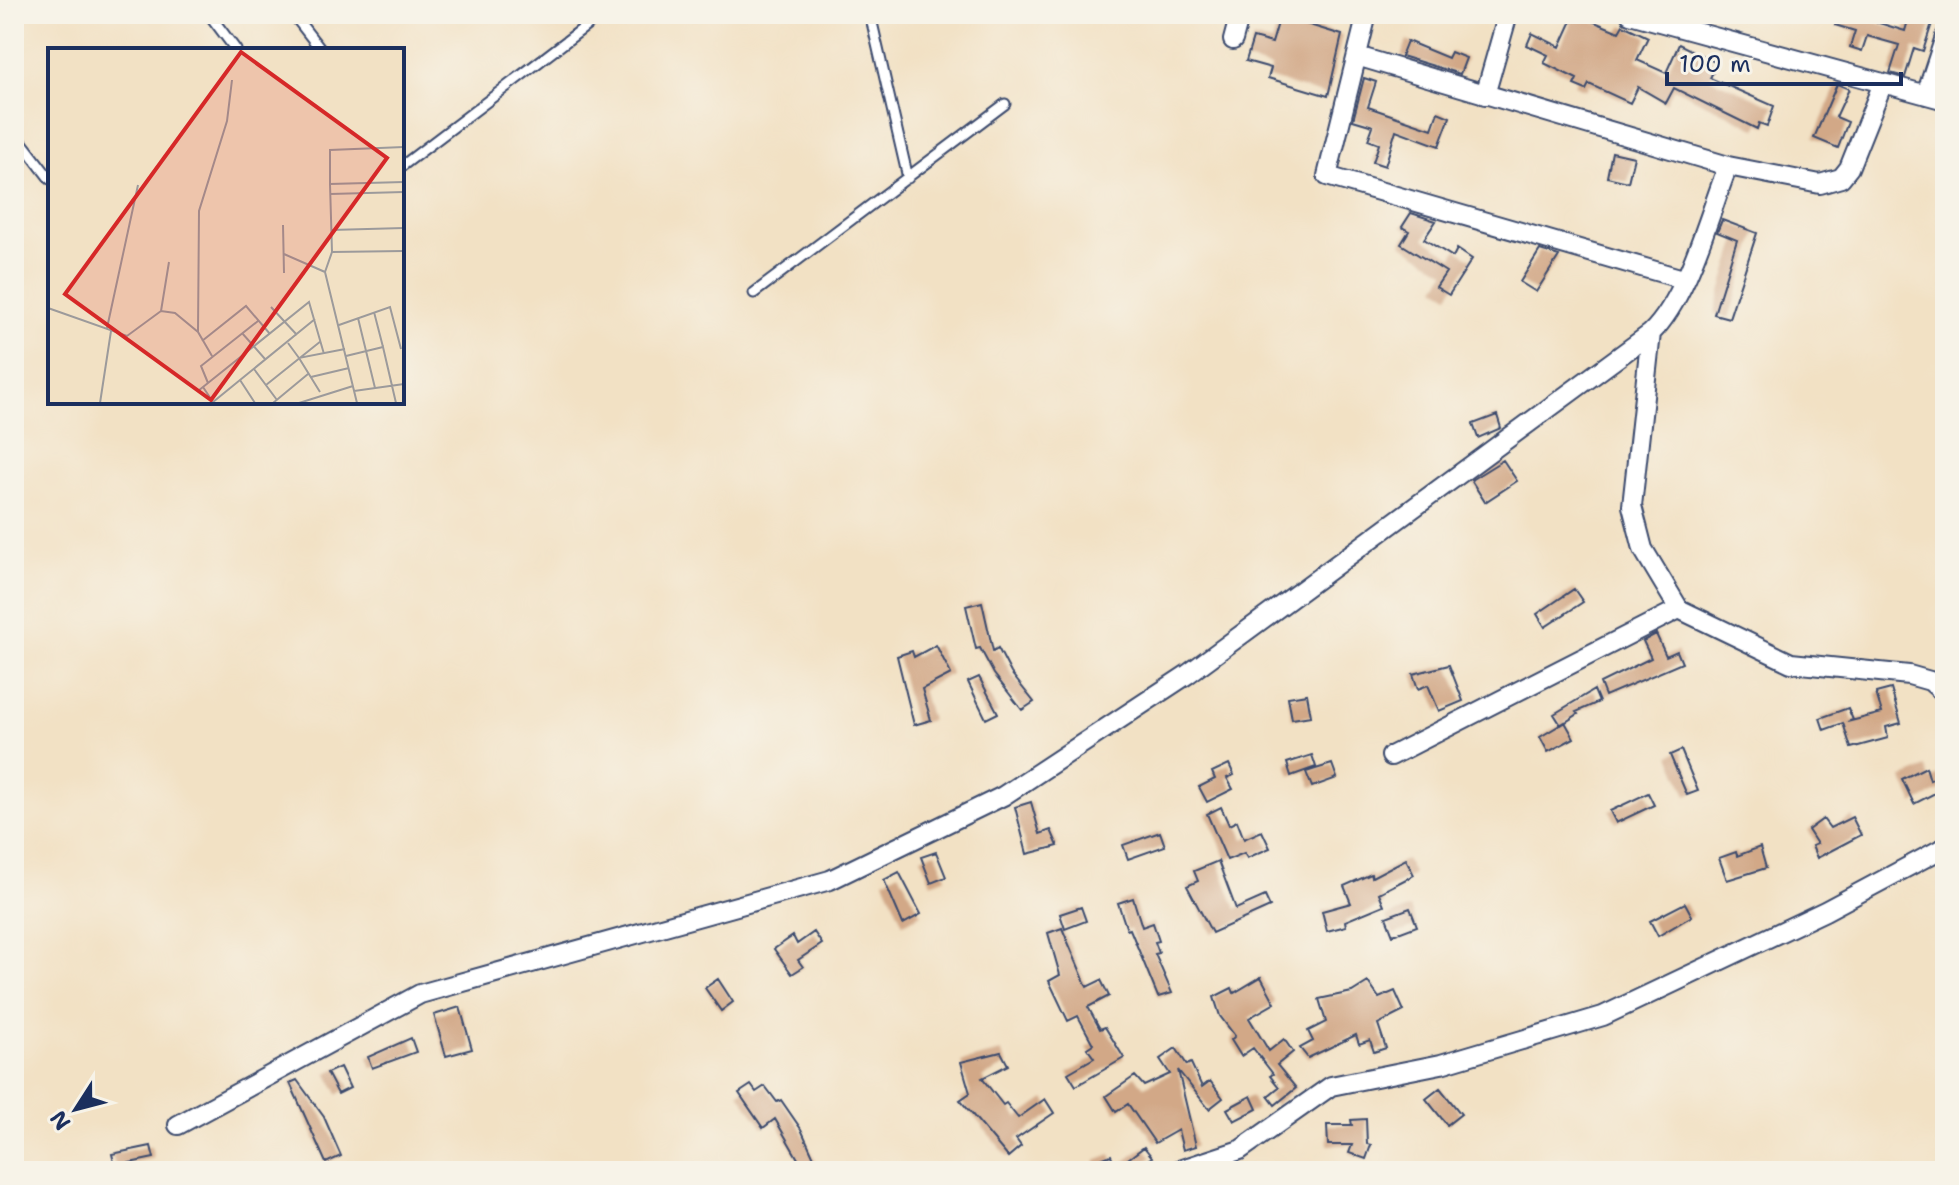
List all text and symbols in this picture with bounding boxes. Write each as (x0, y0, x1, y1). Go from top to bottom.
scale bar (1667, 36, 1901, 86)
inset map (48, 48, 404, 404)
text: 100 m (1679, 48, 1751, 80)
north arrow (36, 1069, 116, 1149)
text: N (43, 1105, 77, 1136)

